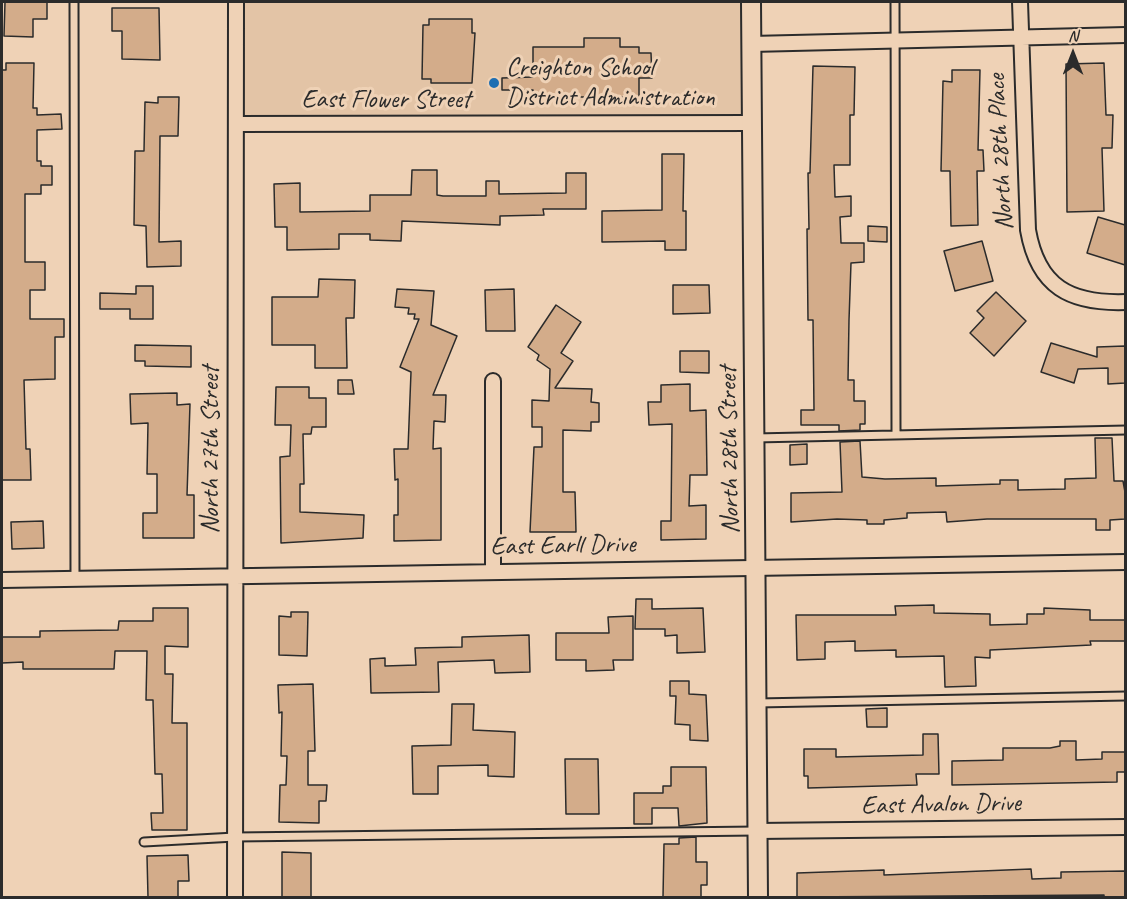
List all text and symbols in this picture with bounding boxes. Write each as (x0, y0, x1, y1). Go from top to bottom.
north arrow (1043, 24, 1103, 84)
text: N (1068, 26, 1078, 46)
place label: Creighton School District Administration (506, 52, 715, 113)
street label: North 28th Place (981, 73, 1021, 231)
marker: Creighton School District Administration (487, 76, 501, 90)
street label: East Flower Street (302, 84, 470, 116)
street label: North 27th Street (195, 366, 227, 534)
street label: North 28th Street (713, 366, 747, 534)
street label: East Earll Drive (490, 529, 636, 563)
street label: East Avalon Drive (861, 788, 1021, 822)

